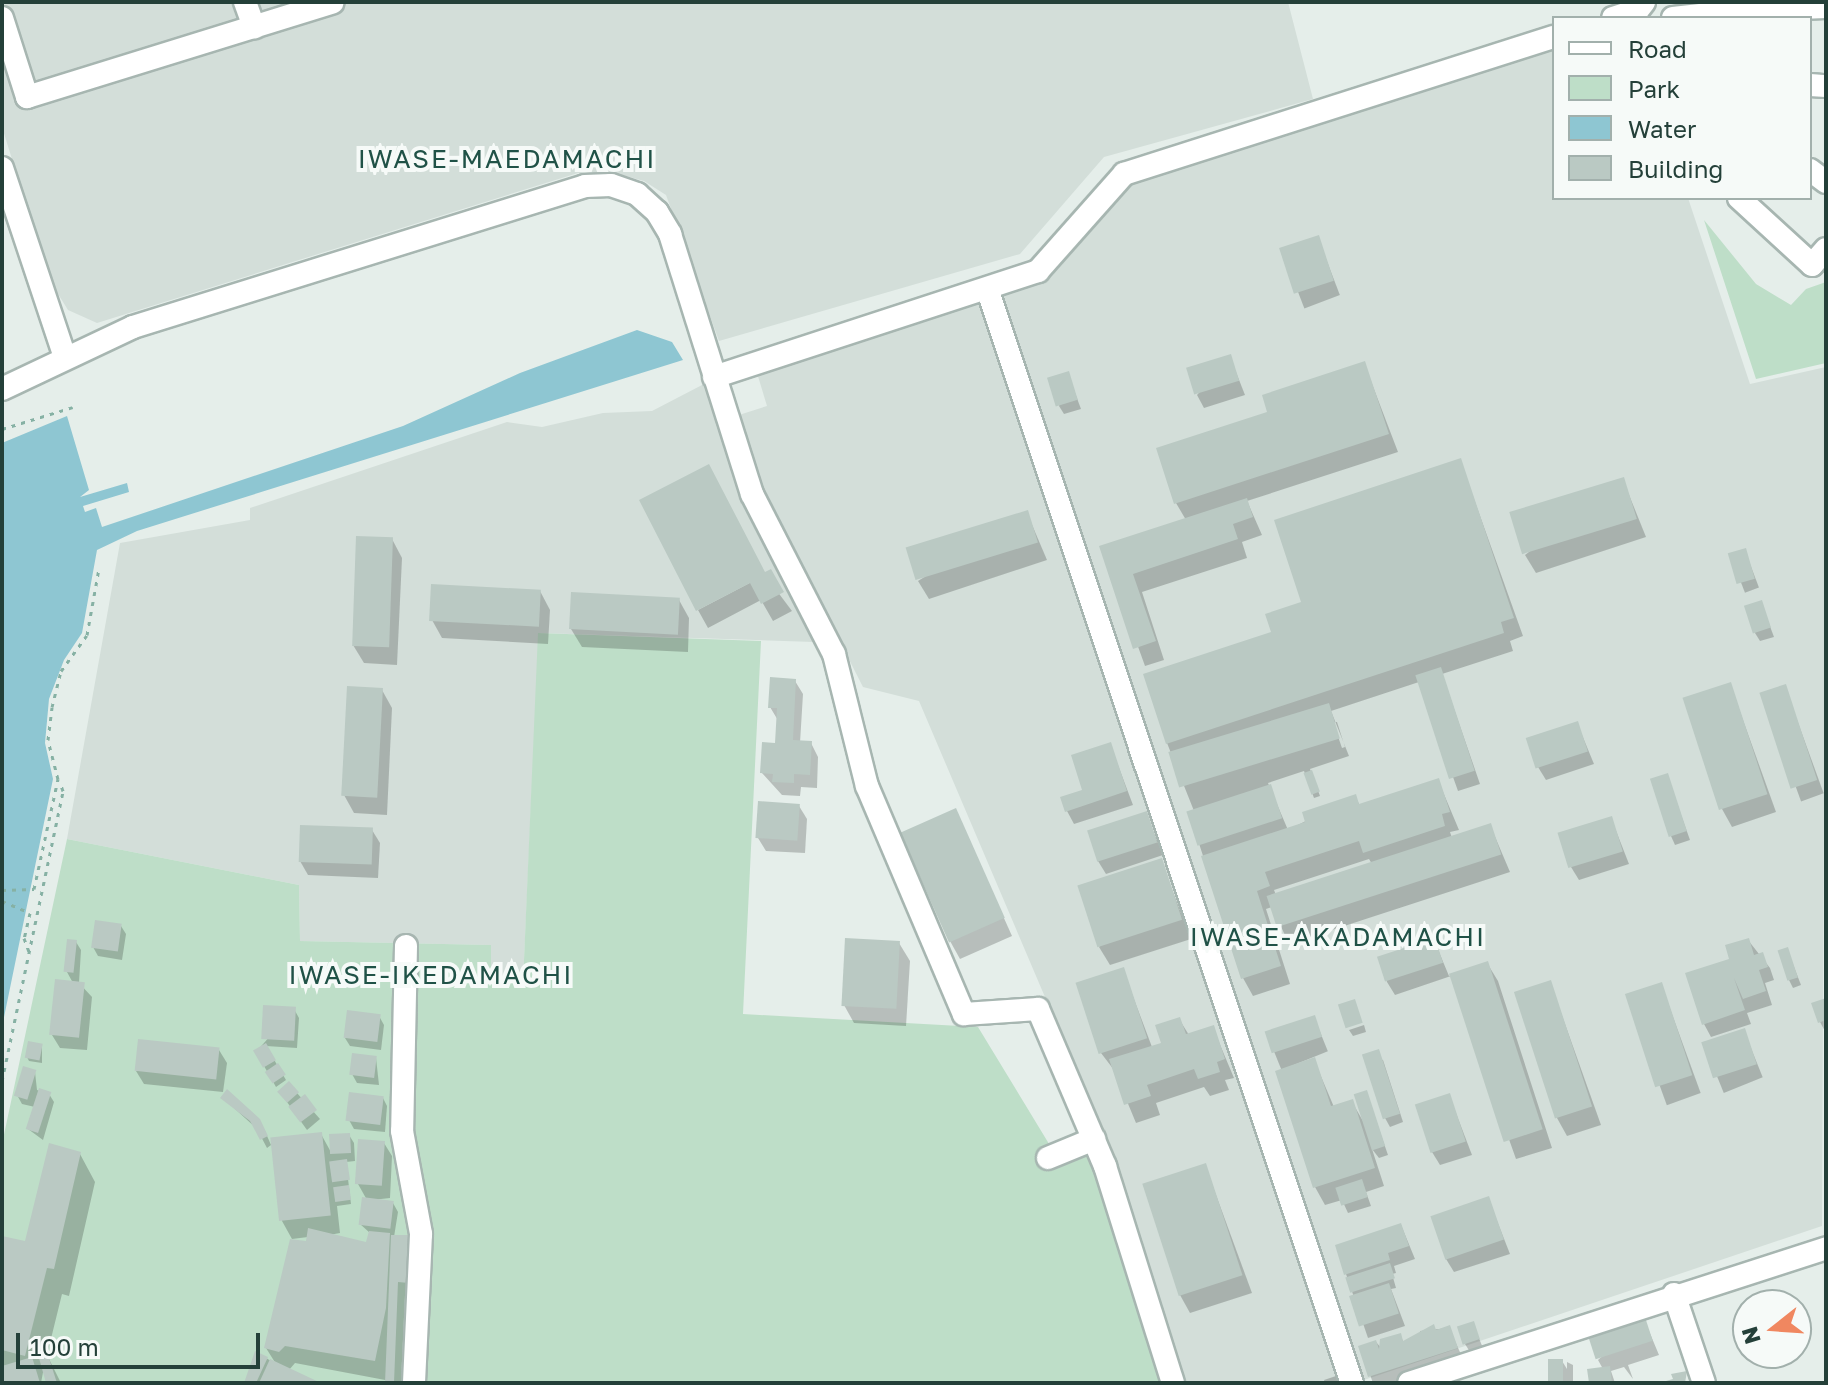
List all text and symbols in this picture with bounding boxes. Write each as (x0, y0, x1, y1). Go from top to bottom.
legend (1552, 16, 1812, 200)
text: Road (1628, 34, 1687, 63)
text: Park (1628, 74, 1680, 103)
text: Water (1628, 114, 1696, 143)
district label: IWASE-MAEDAMACHI (358, 143, 656, 175)
text: Building (1628, 154, 1723, 183)
district label: IWASE-AKADAMACHI (1190, 921, 1486, 953)
district label: IWASE-IKEDAMACHI (288, 959, 574, 991)
north arrow (1732, 1289, 1812, 1369)
scale bar (20, 1317, 264, 1367)
text: N (1735, 1324, 1766, 1348)
text: 100 m (30, 1332, 99, 1361)

